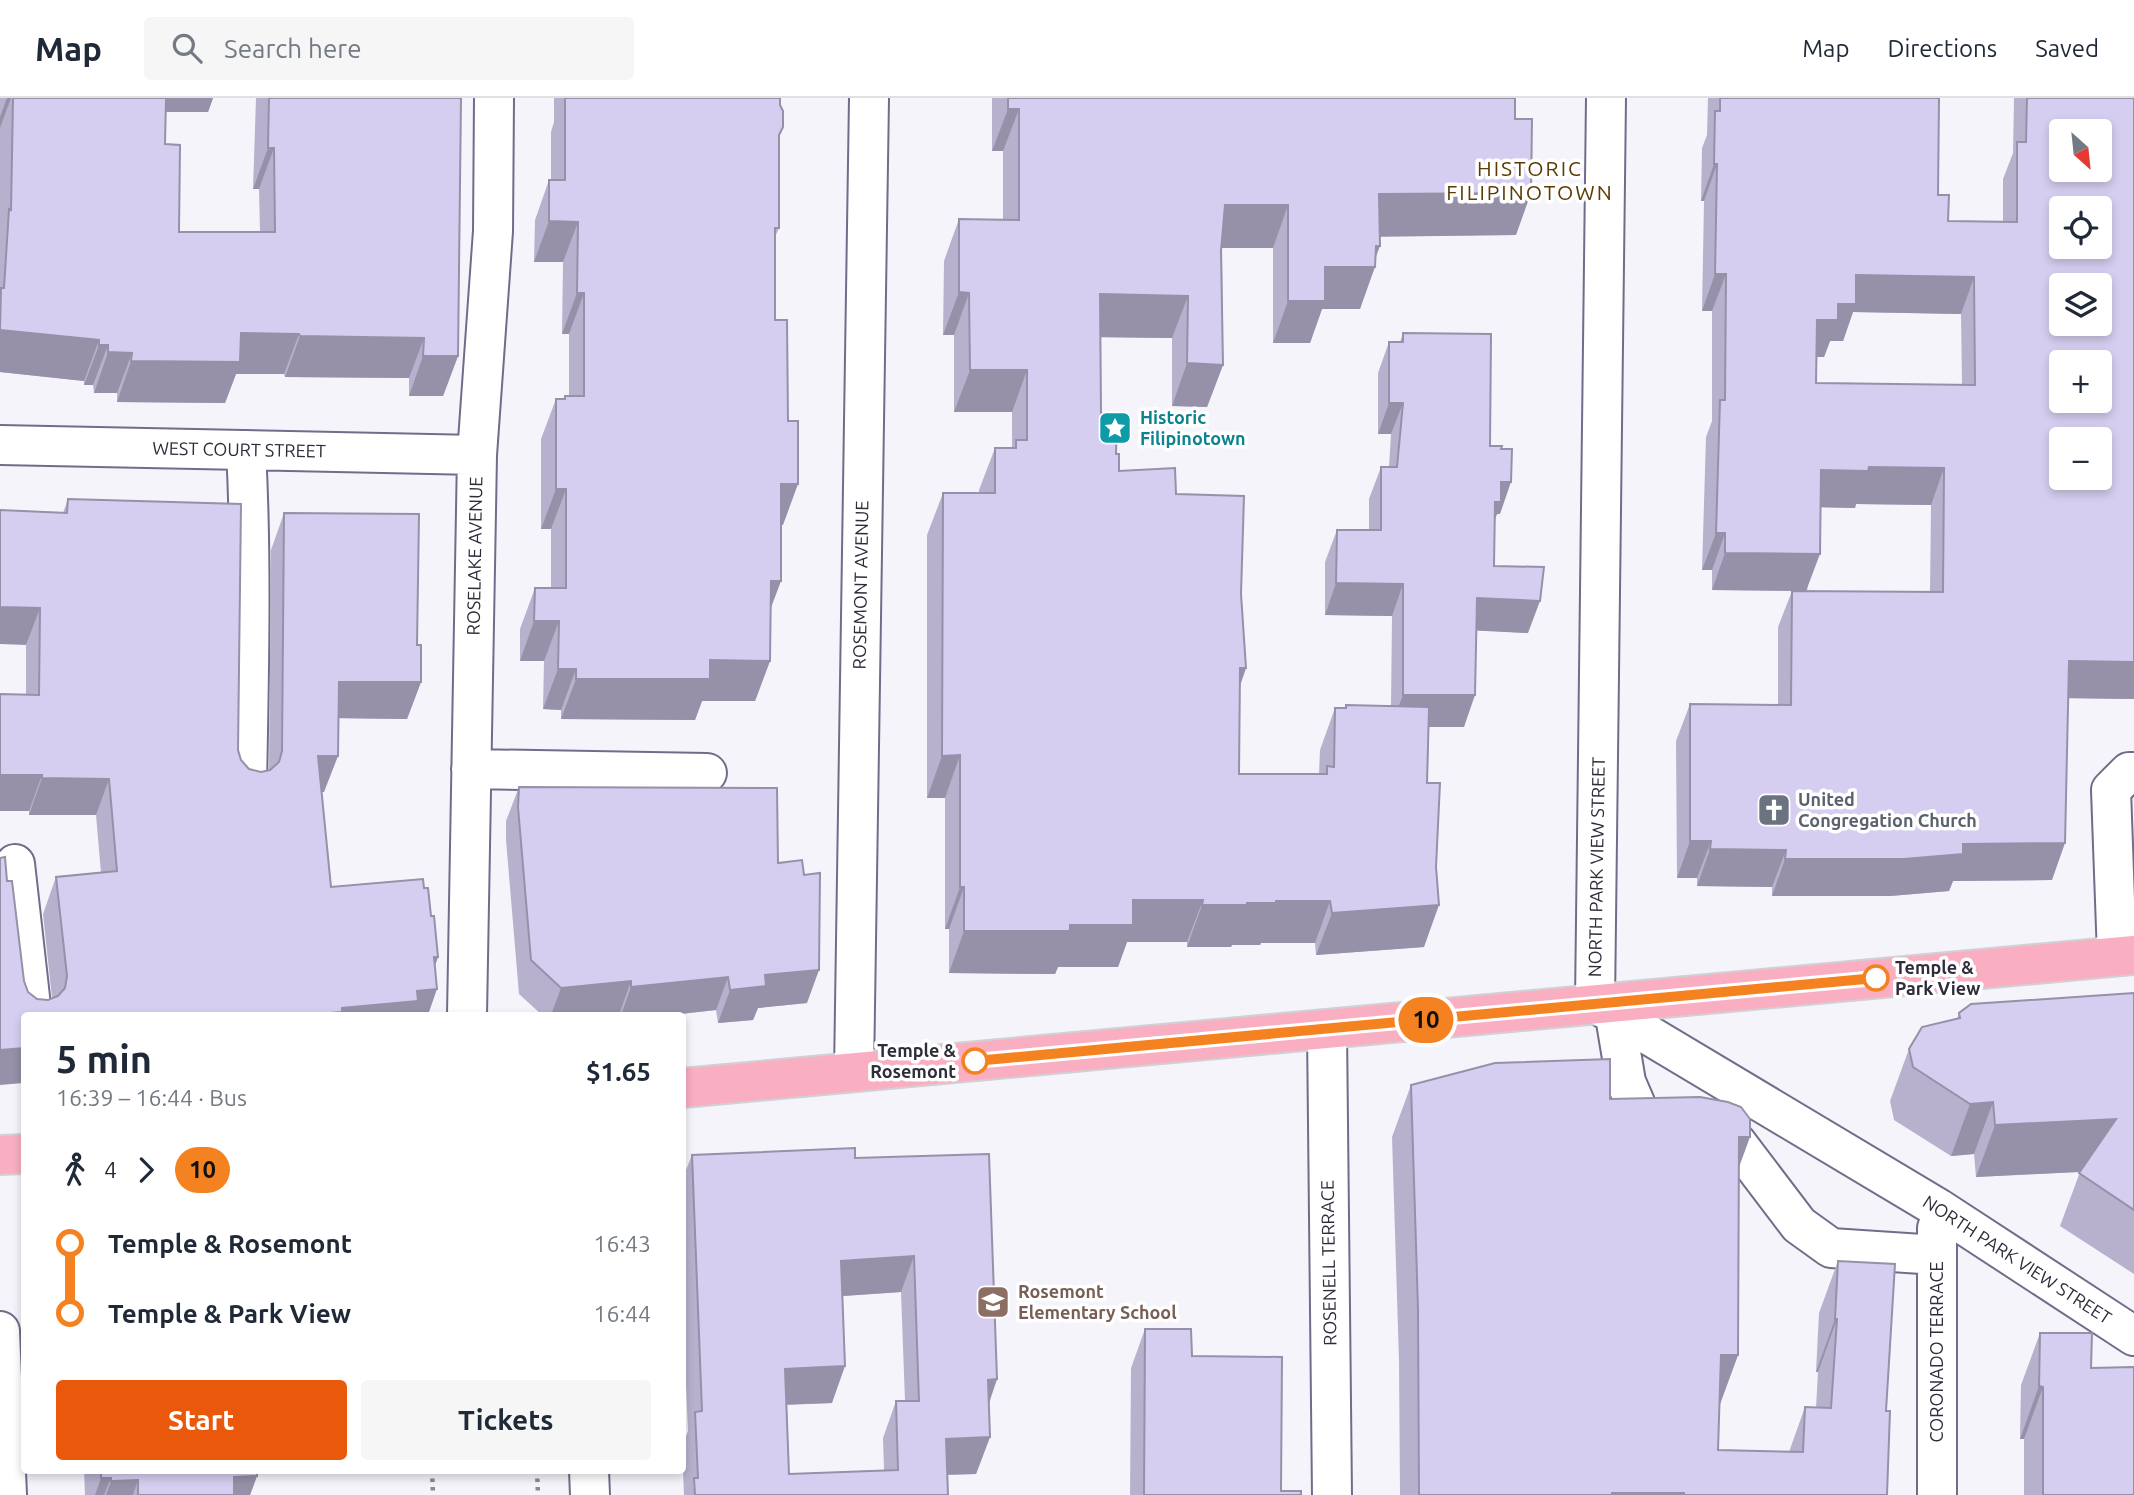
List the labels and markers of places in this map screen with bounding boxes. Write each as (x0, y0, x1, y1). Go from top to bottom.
place label: Historic Filipinotown (1140, 407, 1245, 448)
place icon: Historic Filipinotown (1096, 409, 1134, 447)
place label: United Congregation Church (1798, 789, 1977, 830)
church icon: United Congregation Church (1755, 791, 1793, 829)
place label: Temple & Park View (1895, 957, 1980, 998)
marker: Temple & Park View (1863, 965, 1889, 991)
place label: Temple & Rosemont (870, 1040, 957, 1081)
marker: Temple & Rosemont (962, 1048, 988, 1074)
place label: Rosemont Elementary School (1018, 1281, 1177, 1322)
school or university icon: Rosemont Elementary School (974, 1283, 1012, 1321)

